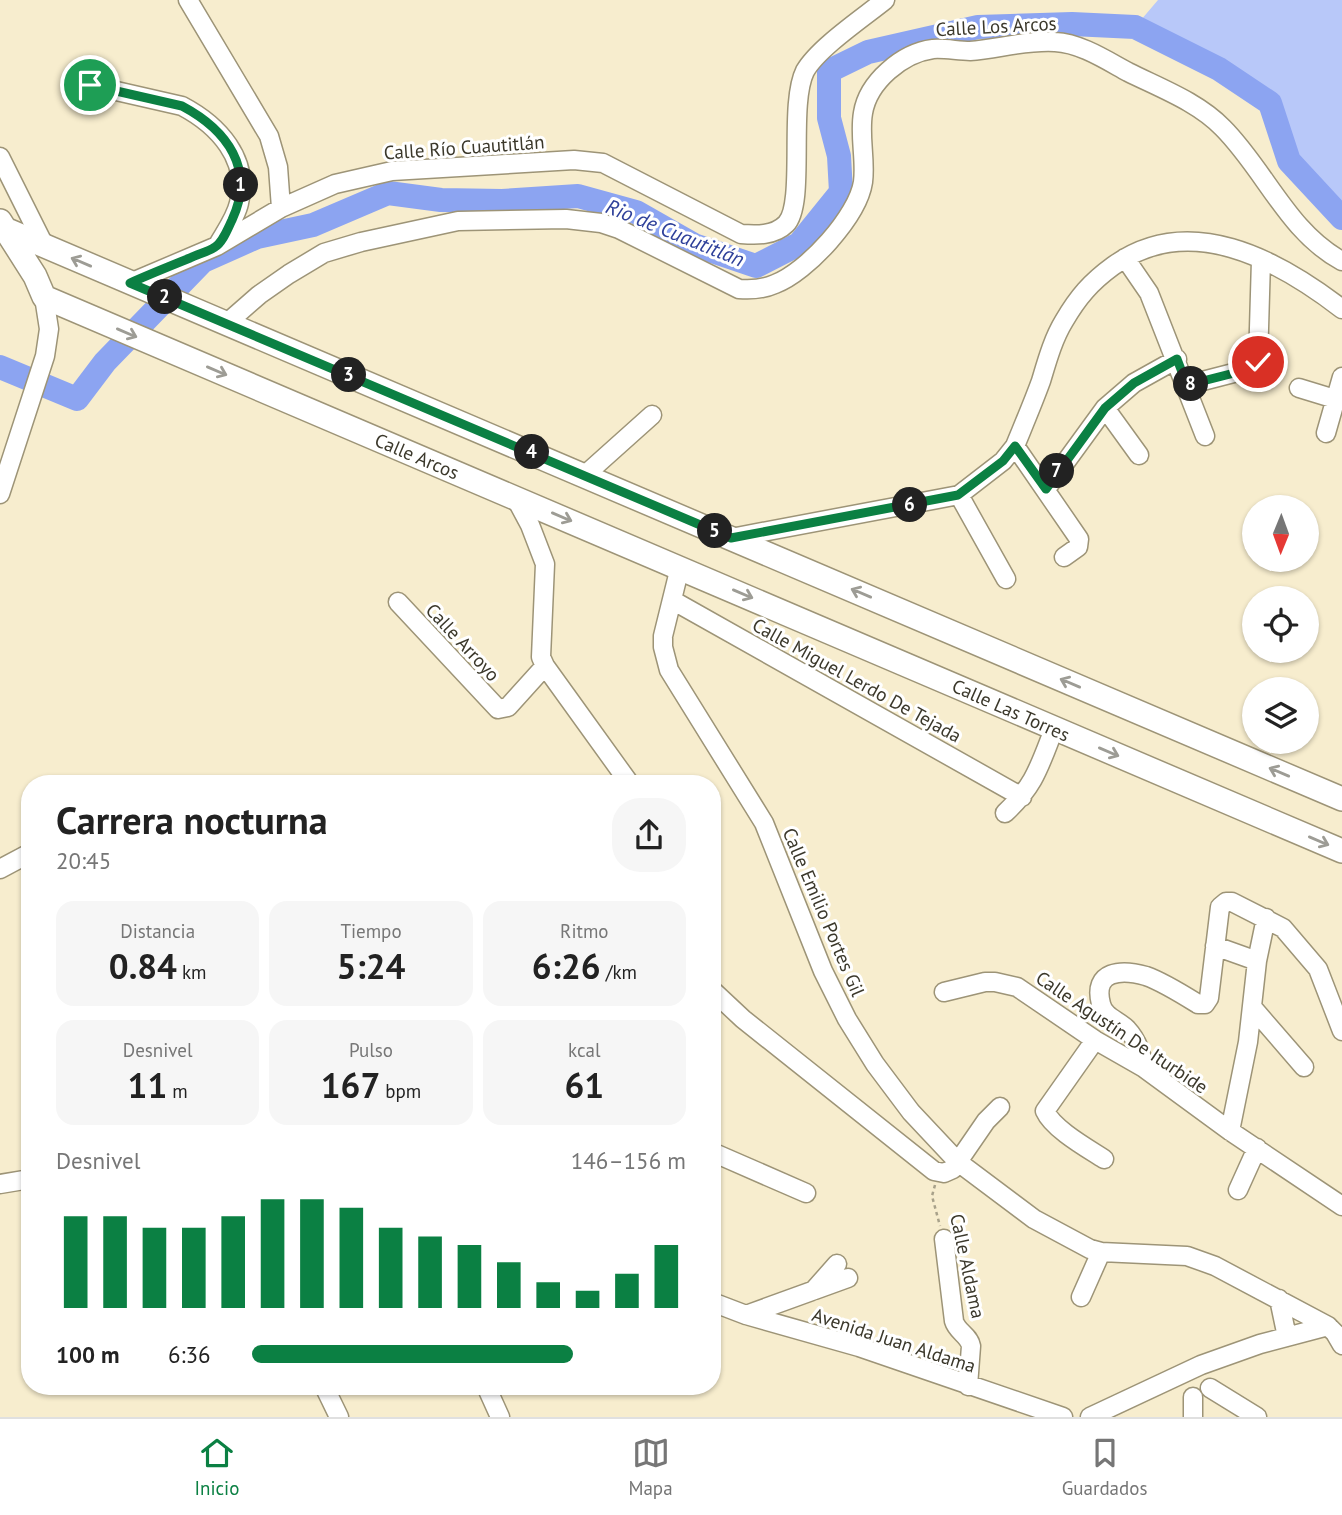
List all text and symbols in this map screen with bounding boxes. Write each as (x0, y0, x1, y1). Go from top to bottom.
street label: Calle Los Arcos (935, 11, 1057, 41)
pin (60, 55, 120, 115)
icon: arrive (71, 66, 109, 104)
street label: Calle Río Cuautitlán (383, 129, 545, 165)
pin: 1 (224, 168, 258, 202)
text: 1 (235, 172, 246, 196)
water label: Rio de Cuautitlán (602, 192, 748, 273)
one-way arrow (71, 255, 93, 268)
pin: 2 (148, 280, 182, 314)
text: 2 (159, 284, 170, 308)
one-way arrow (116, 327, 138, 340)
pin (1228, 332, 1288, 392)
icon: check (1239, 343, 1277, 381)
pin: 3 (332, 358, 366, 392)
text: 3 (343, 362, 354, 386)
one-way arrow (206, 365, 227, 378)
pin: 8 (1174, 366, 1208, 402)
text: 8 (1185, 371, 1196, 395)
street label: Calle Arcos (371, 428, 463, 484)
pin: 4 (514, 434, 550, 470)
text: 4 (526, 439, 537, 463)
pin: 7 (1040, 454, 1074, 489)
text: 7 (1051, 458, 1062, 482)
pin: 6 (892, 488, 928, 522)
text: 6 (904, 492, 915, 516)
north arrow (1242, 495, 1320, 572)
map controls (1242, 495, 1319, 754)
one-way arrow (551, 511, 572, 524)
pin: 5 (698, 514, 732, 548)
text: 5 (709, 518, 720, 542)
one-way arrow (851, 586, 872, 599)
button: locate (1242, 586, 1319, 663)
one-way arrow (732, 588, 753, 601)
street label: Calle Arroyo (421, 598, 505, 686)
street label: Calle Miguel Lerdo De Tejada (748, 612, 966, 748)
street label: Calle Las Torres (949, 673, 1073, 747)
one-way arrow (1060, 675, 1081, 688)
button: layers (1242, 677, 1319, 754)
one-way arrow (1098, 746, 1119, 759)
one-way arrow (1269, 765, 1291, 778)
text: Carrera nocturna (56, 795, 328, 844)
button: share (612, 798, 686, 872)
street label: Calle Emilio Portes Gil (778, 824, 871, 1000)
one-way arrow (1307, 835, 1329, 848)
text: 20:45 (56, 846, 111, 875)
text: Distancia (120, 919, 195, 943)
text: Tiempo (340, 919, 402, 943)
text: Ritmo (560, 919, 609, 943)
text: 0.84 (109, 943, 177, 989)
text: 5:24 (337, 943, 405, 989)
text: 6:26 (532, 943, 601, 989)
text: km (177, 960, 207, 984)
text: /km (601, 960, 637, 984)
street label: Calle Agustín De Iturbide (1031, 965, 1213, 1099)
text: Desnivel (123, 1038, 193, 1062)
text: Pulso (349, 1038, 393, 1062)
text: kcal (568, 1038, 601, 1062)
text: 11 (128, 1062, 167, 1108)
text: 167 (321, 1062, 380, 1108)
text: 61 (564, 1062, 604, 1108)
text: m (167, 1079, 188, 1103)
text: bpm (380, 1079, 421, 1103)
text: Desnivel (56, 1146, 140, 1175)
text: 146–156 m (571, 1146, 686, 1175)
street label: Calle Aldama (945, 1212, 991, 1320)
street label: Avenida Juan Aldama (809, 1302, 979, 1378)
text: 100 m (56, 1340, 119, 1369)
text: 6:36 (168, 1340, 211, 1369)
tab: Inicio (195, 1434, 239, 1500)
tab: Mapa (628, 1434, 673, 1500)
tab: Guardados (1062, 1434, 1147, 1500)

